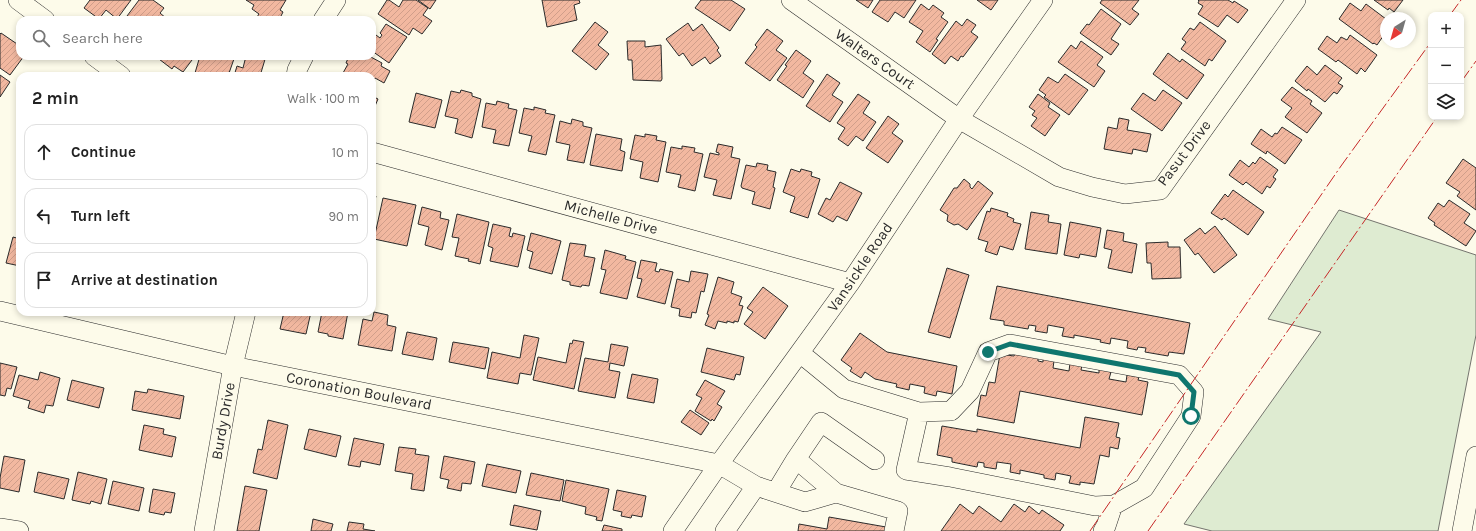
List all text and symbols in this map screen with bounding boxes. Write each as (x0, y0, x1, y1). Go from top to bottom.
north arrow (1380, 12, 1416, 48)
map controls (1428, 12, 1464, 120)
button: + (1428, 12, 1464, 48)
search box (16, 16, 376, 60)
street label: Walters Court (832, 25, 919, 93)
icon: search (30, 27, 52, 49)
text: Search here (62, 29, 143, 47)
button: − (1428, 48, 1464, 84)
button: layers (1428, 84, 1464, 120)
text: 2 min (32, 88, 79, 108)
text: Walk · 100 m (287, 91, 360, 106)
street label: Pasut Drive (1153, 117, 1215, 189)
icon: ahead (33, 141, 55, 163)
text: Continue (71, 143, 136, 161)
text: 10 m (332, 145, 359, 160)
street label: Michelle Drive (562, 196, 660, 238)
icon: left (33, 205, 55, 227)
text: Turn left (71, 207, 130, 225)
text: 90 m (328, 209, 359, 224)
street label: Vansickle Road (824, 219, 896, 315)
icon: arrive (33, 269, 55, 291)
text: Arrive at destination (71, 271, 218, 289)
route end (979, 343, 997, 361)
street label: Coronation Boulevard (285, 368, 433, 414)
street label: Burdy Drive (207, 381, 239, 461)
route start (1182, 407, 1200, 425)

